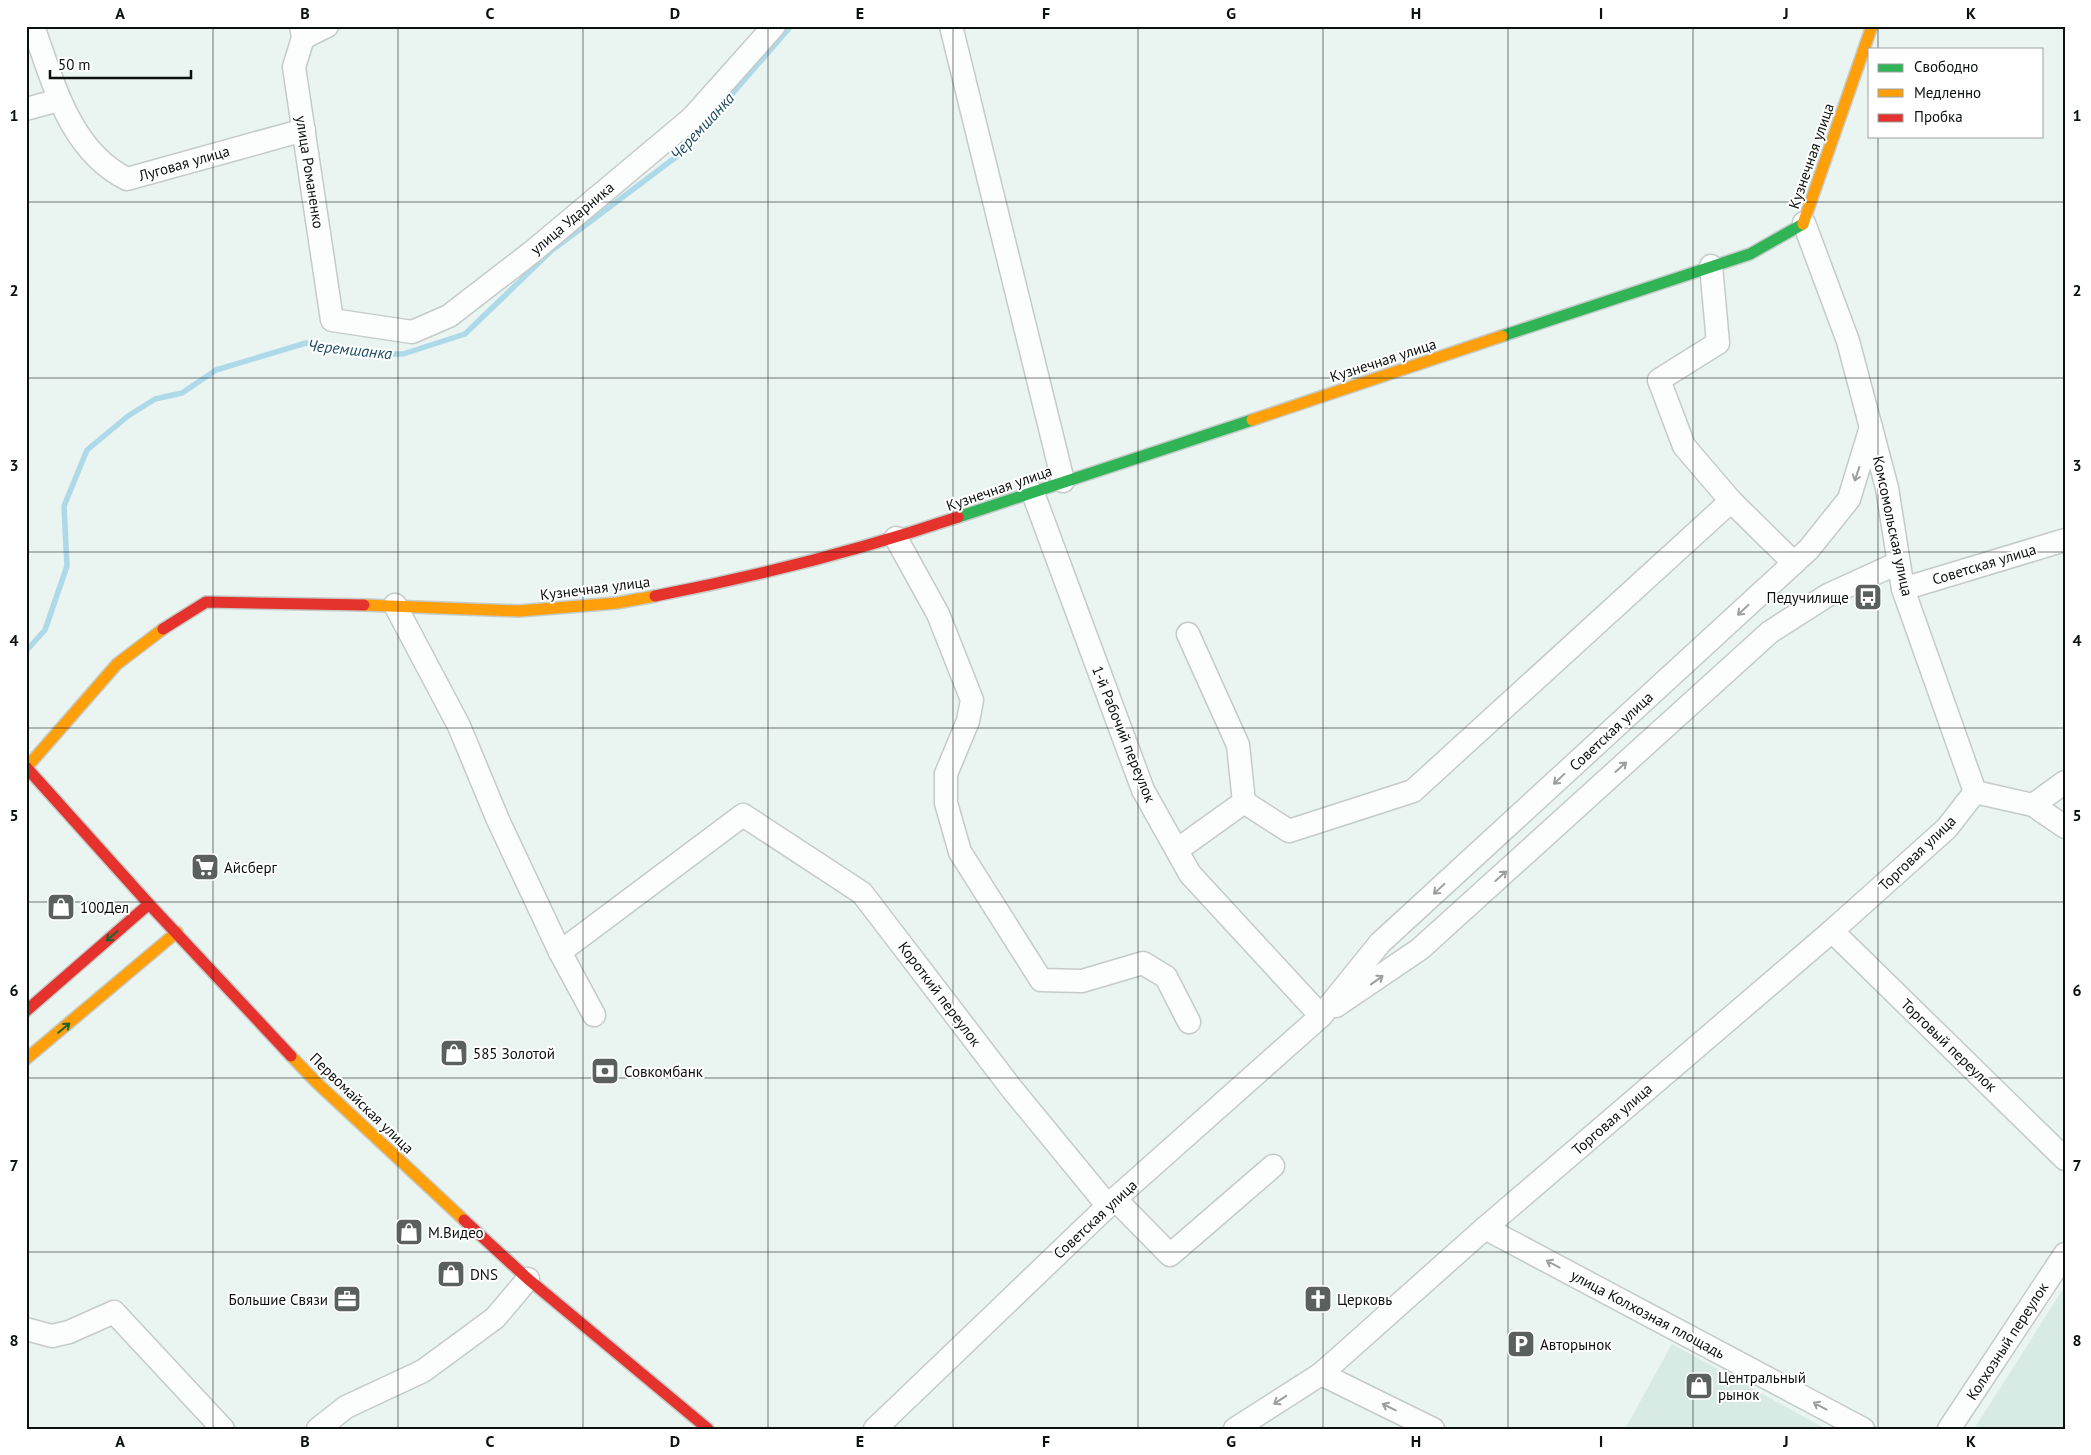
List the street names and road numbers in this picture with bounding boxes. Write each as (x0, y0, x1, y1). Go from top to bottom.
street label: Кузнечная улица (1784, 101, 1838, 211)
street label: улица Романенко (292, 114, 328, 230)
street label: Луговая улица (135, 141, 232, 185)
street label: улица Ударника (526, 178, 618, 258)
street label: Кузнечная улица (1327, 334, 1439, 386)
street label: Комсомольская улица (1869, 454, 1917, 598)
street label: Кузнечная улица (944, 461, 1054, 515)
street label: Советская улица (1930, 539, 2038, 589)
street label: Кузнечная улица (539, 572, 651, 604)
street label: 1-й Рабочий переулок (1088, 663, 1160, 806)
street label: Советская улица (1565, 687, 1657, 775)
street label: Торговая улица (1874, 811, 1960, 895)
street label: Короткий переулок (894, 938, 986, 1051)
street label: Торговый переулок (1897, 994, 2002, 1096)
street label: Первомайская улица (306, 1049, 418, 1157)
street label: Торговая улица (1568, 1079, 1656, 1159)
street label: Советская улица (1049, 1175, 1141, 1263)
street label: улица Колхозная площадь (1568, 1265, 1728, 1363)
street label: Колхозный переулок (1962, 1278, 2053, 1403)

